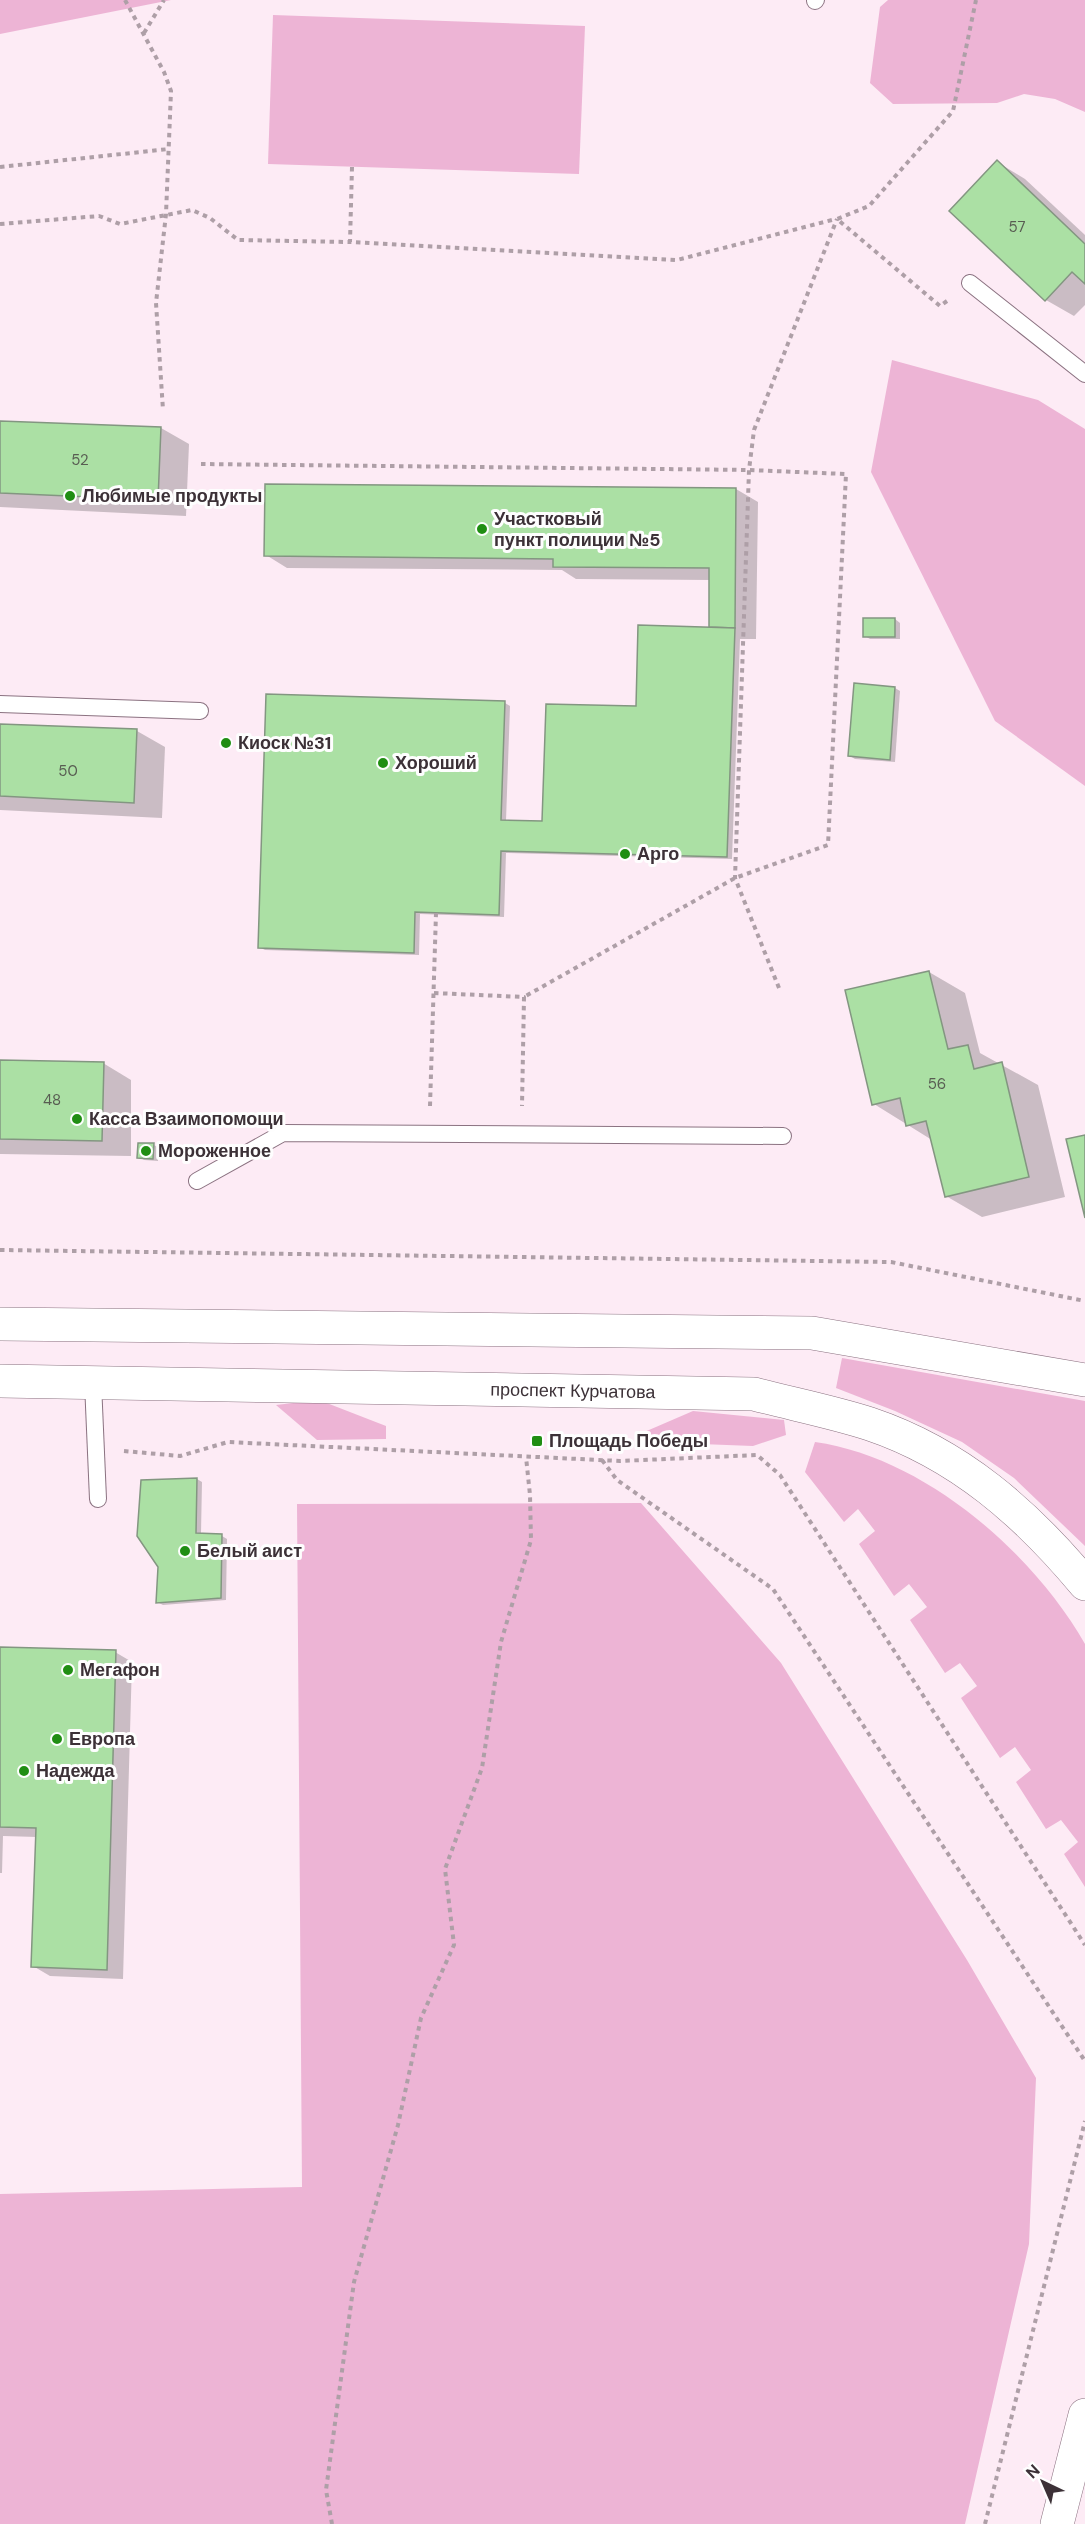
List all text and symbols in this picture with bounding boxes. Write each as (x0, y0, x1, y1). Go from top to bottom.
house number: 57 (1009, 217, 1025, 237)
house number: 52 (71, 450, 89, 470)
place label: Любимые продукты (82, 484, 262, 508)
marker: Любимые продукты (63, 489, 77, 503)
place label: Участковый пункт полиции №5 (494, 507, 660, 552)
marker: Участковый пункт полиции №5 (475, 522, 489, 536)
place label: Киоск №31 (238, 731, 331, 755)
marker: Киоск №31 (219, 736, 233, 750)
place label: Хороший (395, 751, 477, 775)
marker: Хороший (376, 756, 390, 770)
house number: 50 (58, 761, 78, 781)
place label: Арго (637, 842, 679, 866)
marker: Арго (618, 847, 632, 861)
house number: 56 (928, 1074, 946, 1094)
house number: 48 (43, 1090, 61, 1110)
place label: Касса Взаимопомощи (89, 1107, 284, 1131)
marker: Касса Взаимопомощи (70, 1112, 84, 1126)
place label: Мороженное (158, 1139, 271, 1163)
marker: Мороженное (139, 1144, 153, 1158)
street label: проспект Курчатова (490, 1377, 657, 1404)
place label: Площадь Победы (549, 1429, 708, 1453)
marker: Площадь Победы (530, 1434, 544, 1448)
place label: Белый аист (197, 1539, 302, 1563)
marker: Белый аист (178, 1544, 192, 1558)
place label: Мегафон (80, 1658, 160, 1682)
marker: Мегафон (61, 1663, 75, 1677)
place label: Европа (69, 1727, 136, 1751)
marker: Европа (50, 1732, 64, 1746)
place label: Надежда (36, 1759, 115, 1783)
marker: Надежда (17, 1764, 31, 1778)
north arrow (1013, 2452, 1073, 2512)
text: N (1021, 2460, 1044, 2483)

